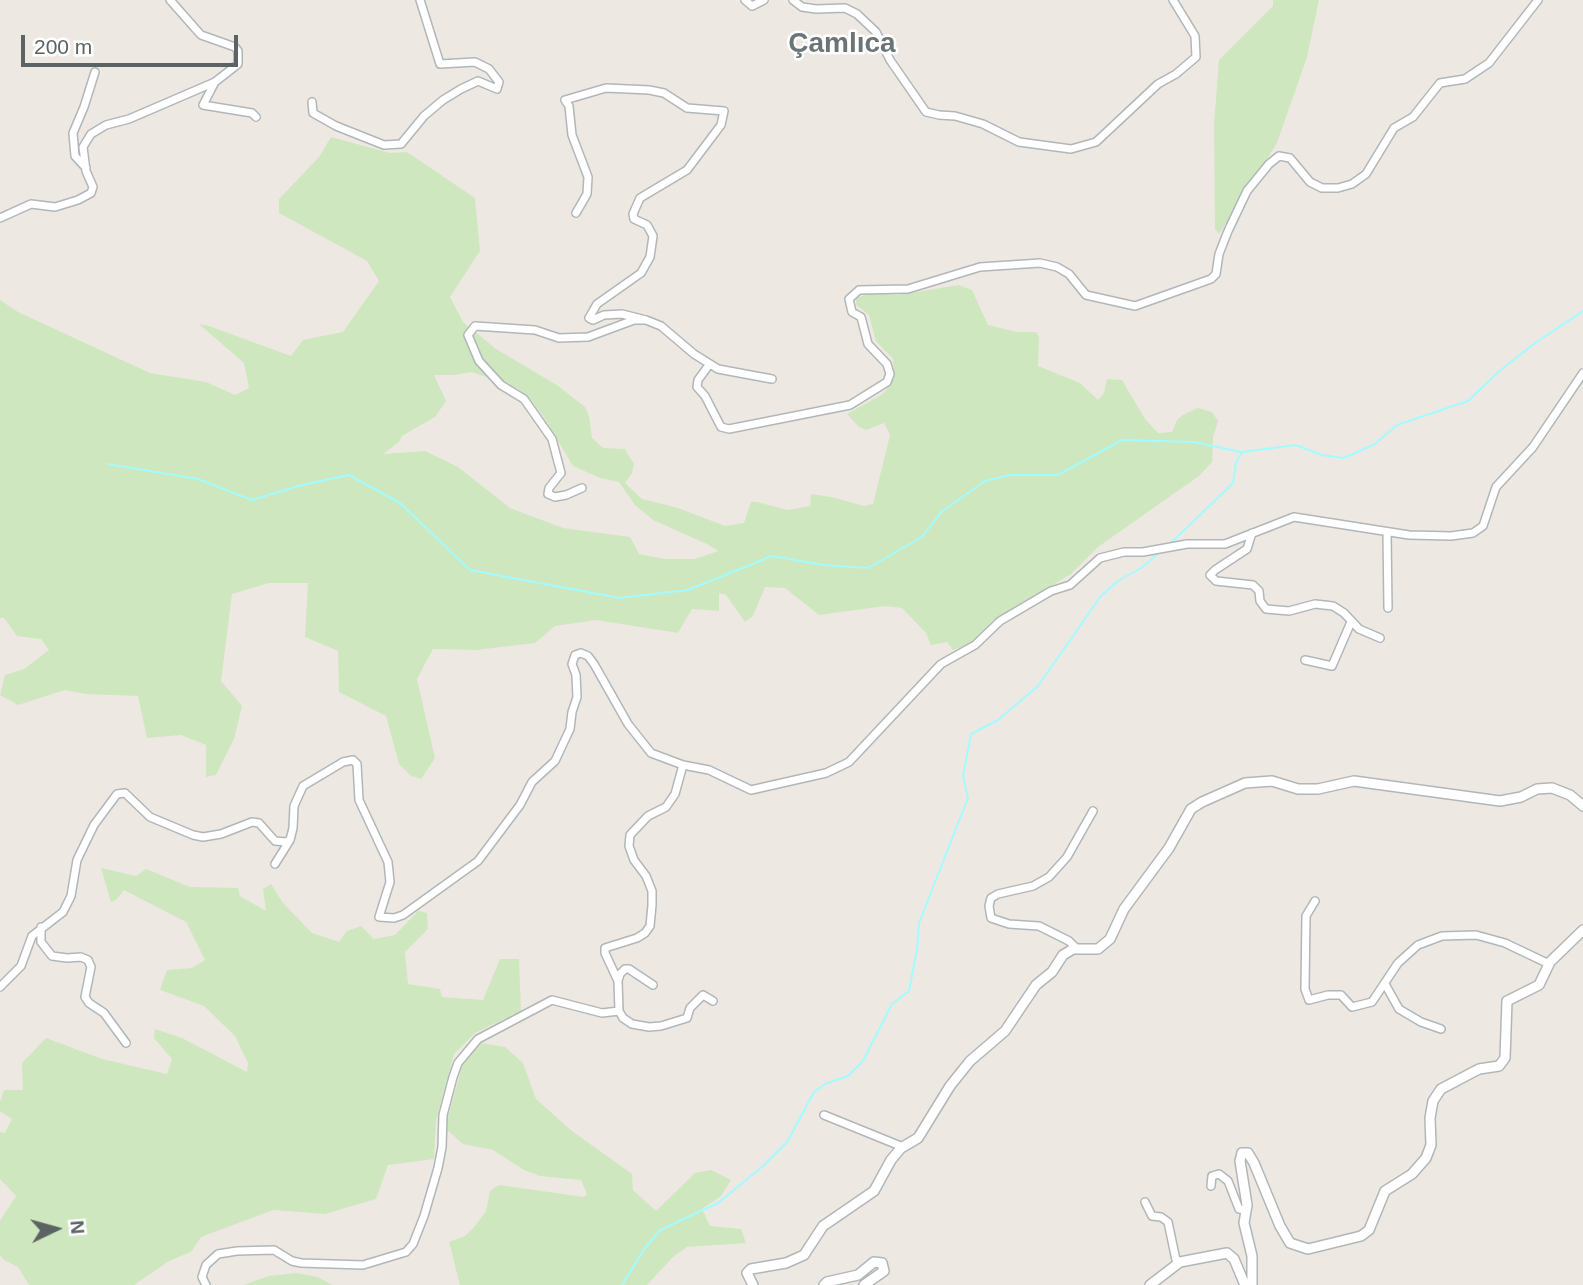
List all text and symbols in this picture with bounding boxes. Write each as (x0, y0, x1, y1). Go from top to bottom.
scale bar (24, 21, 242, 65)
district label: Çamlıca (788, 27, 896, 61)
text: 200 m (34, 35, 92, 58)
north arrow (21, 1194, 91, 1264)
text: N (66, 1219, 88, 1235)

